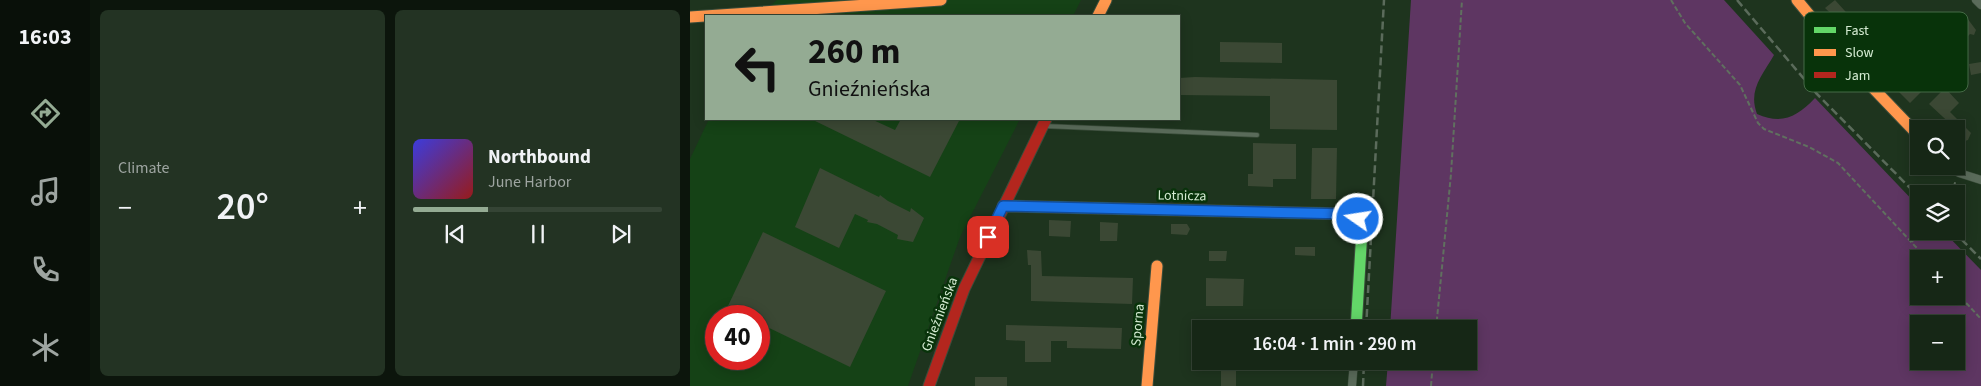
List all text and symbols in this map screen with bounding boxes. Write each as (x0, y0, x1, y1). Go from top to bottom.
legend (1804, 12, 1968, 92)
text: 16:03 (18, 21, 72, 53)
text: Fast (1845, 21, 1869, 41)
text: 260 m (808, 27, 900, 77)
icon: left (725, 35, 790, 100)
text: Slow (1845, 43, 1874, 63)
text: Jam (1845, 66, 1870, 86)
text: Gnieźnieńska (808, 73, 931, 105)
icon: directions (28, 96, 63, 131)
map controls (1910, 120, 1965, 370)
button: search (1910, 120, 1965, 175)
text: Northbound (488, 144, 591, 171)
text: Climate (118, 157, 169, 179)
text: June Harbor (488, 171, 571, 193)
icon: music (28, 174, 63, 209)
text: 20° (216, 180, 269, 234)
button: layers (1910, 185, 1965, 240)
street label: Lotnicza (1157, 186, 1207, 206)
text: − (118, 188, 132, 228)
text: + (353, 188, 367, 228)
position arrow (1331, 192, 1383, 244)
pin (967, 216, 1009, 258)
icon: previous (441, 220, 469, 248)
icon: pause (524, 220, 552, 248)
icon: next (607, 220, 635, 248)
icon: arrive (974, 223, 1002, 251)
button: + (1910, 250, 1965, 305)
icon: phone (28, 252, 63, 287)
street label: Gnieźnieńska (917, 274, 963, 354)
street label: Sporna (1126, 303, 1150, 347)
speed limit sign: 40 (705, 305, 770, 370)
button: − (1910, 315, 1965, 370)
icon: climate (28, 330, 63, 365)
text: 16:04 · 1 min · 290 m (1252, 331, 1417, 358)

